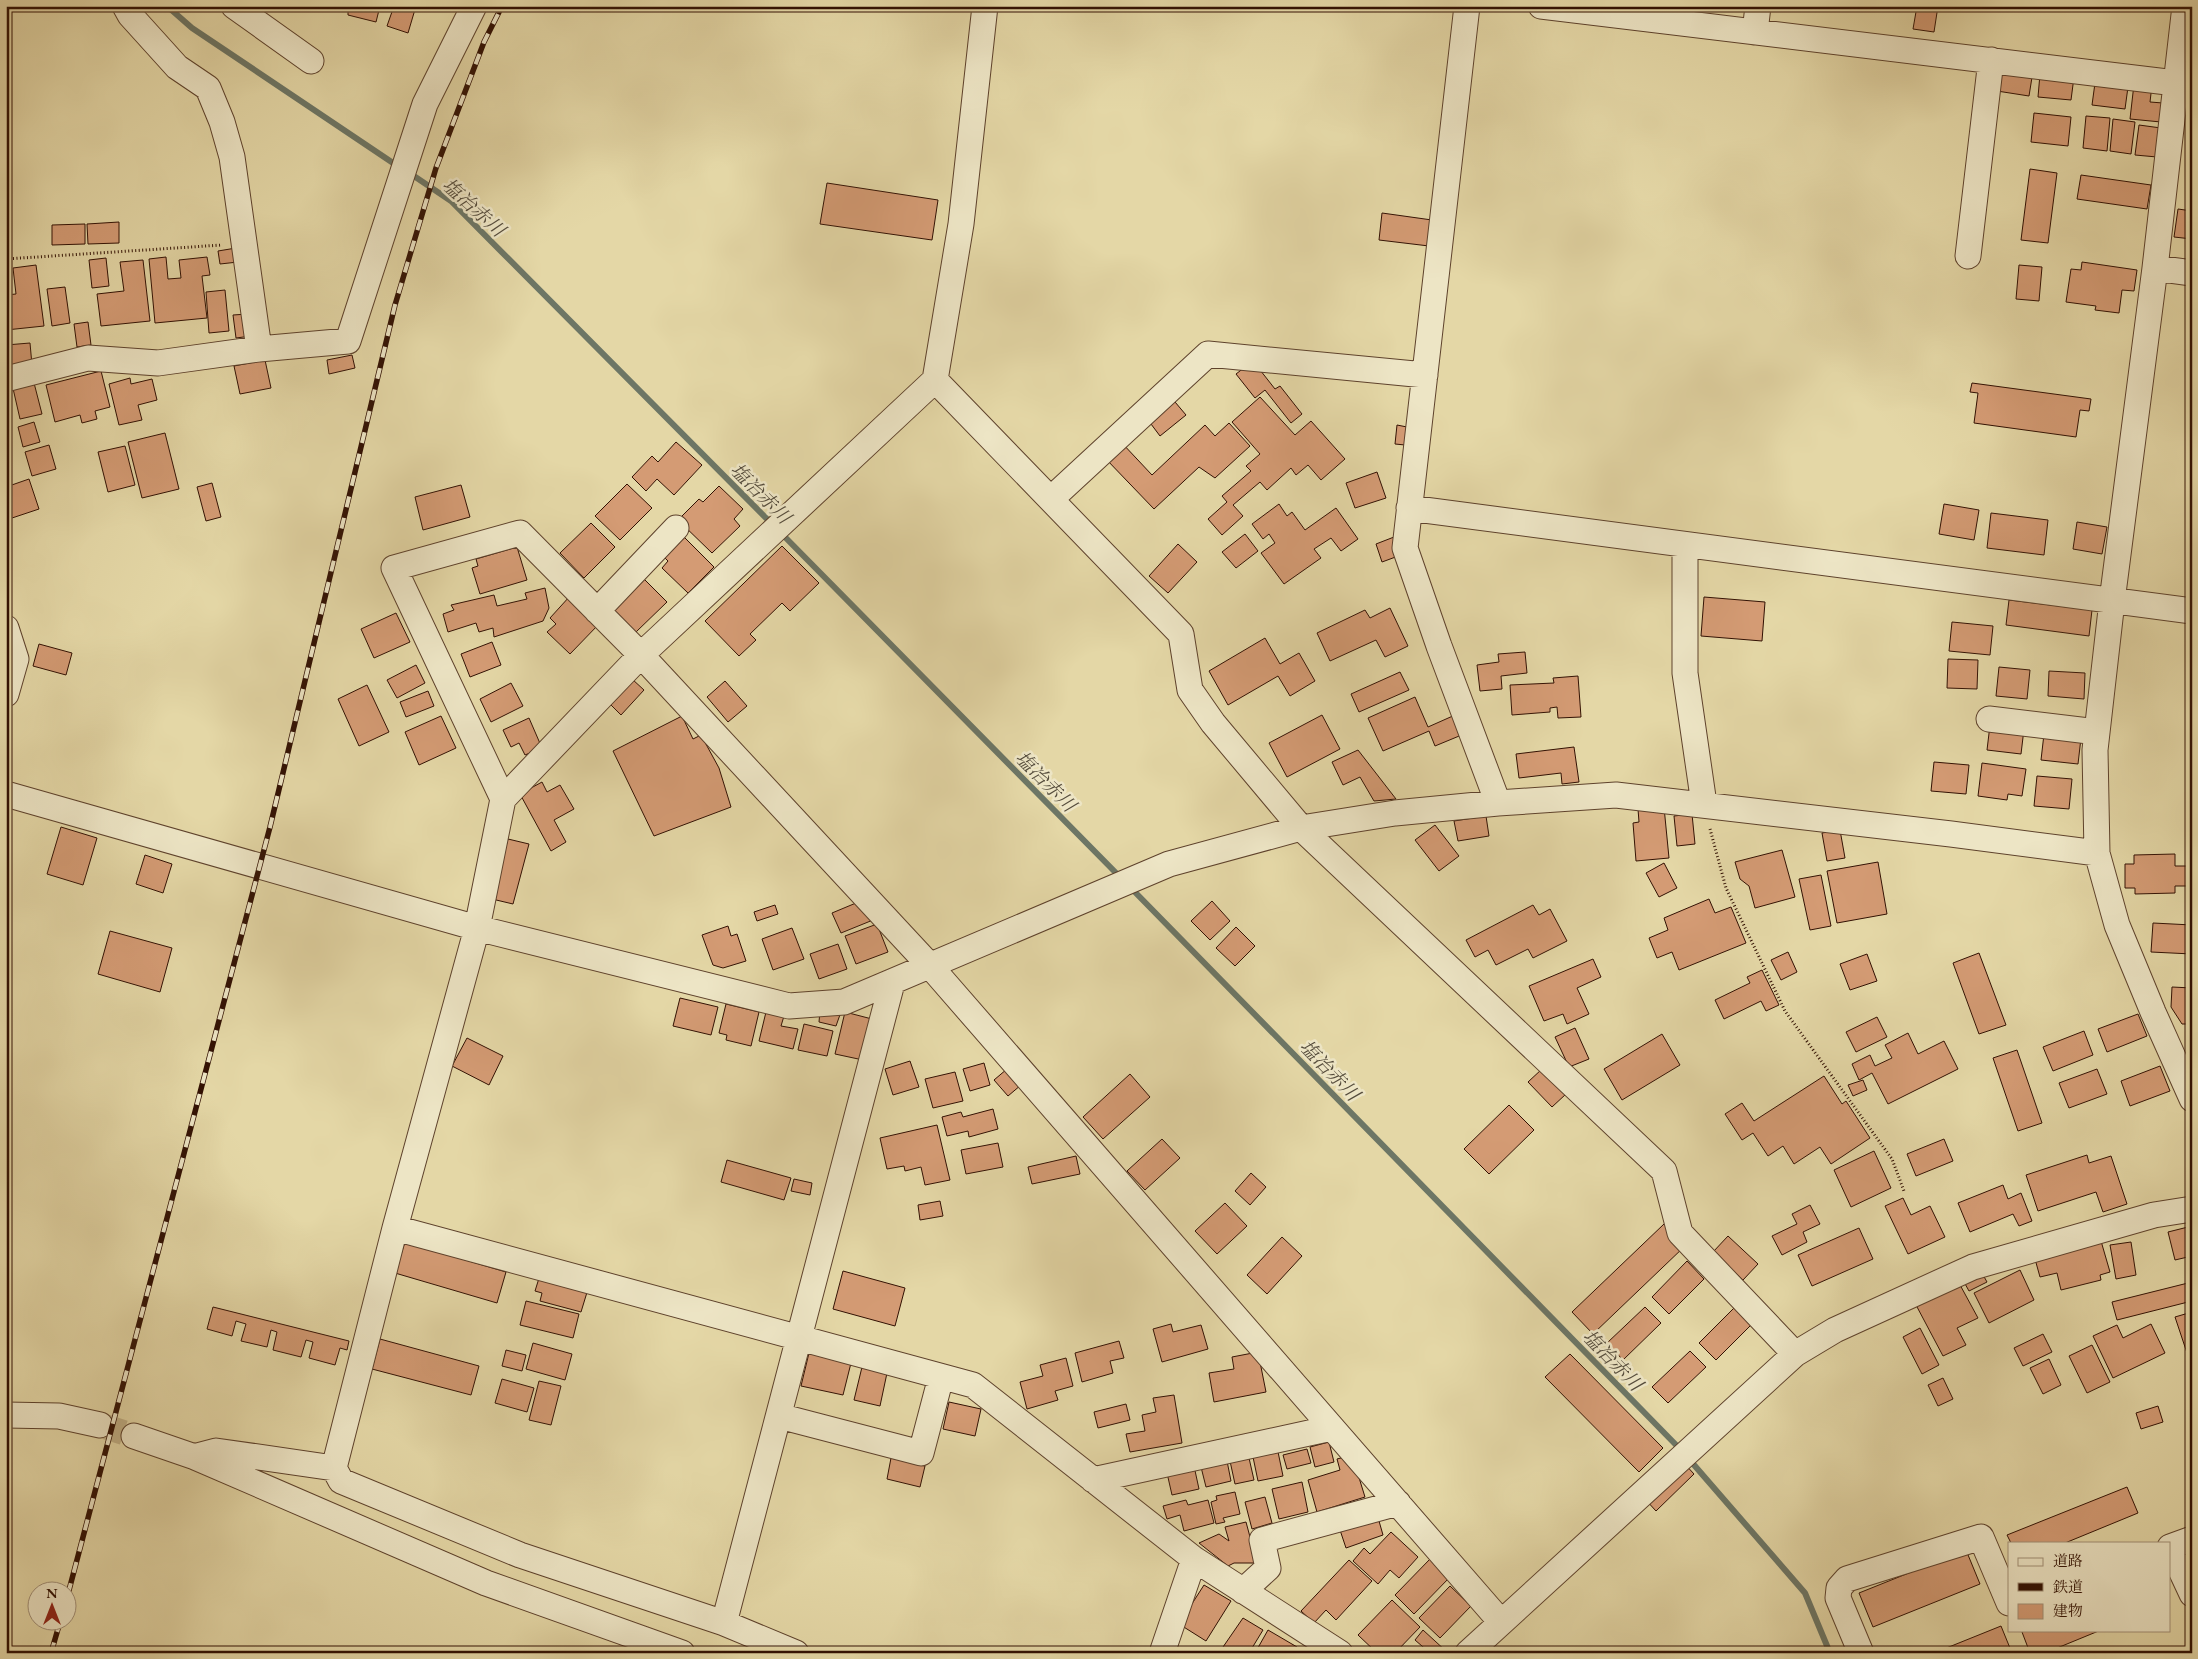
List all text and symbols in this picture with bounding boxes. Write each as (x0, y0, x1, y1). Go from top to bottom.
water label: 塩冶赤川 (437, 173, 512, 243)
water label: 塩冶赤川 (725, 458, 798, 530)
water label: 塩冶赤川 (1010, 746, 1083, 818)
water label: 塩冶赤川 (1294, 1034, 1366, 1108)
water label: 塩冶赤川 (1577, 1324, 1649, 1398)
legend (2008, 1542, 2170, 1632)
text: 道路 (2053, 1551, 2083, 1570)
text: 鉄道 (2053, 1577, 2083, 1596)
north arrow (28, 1582, 78, 1632)
text: N (46, 1584, 58, 1602)
text: 建物 (2053, 1601, 2083, 1620)

